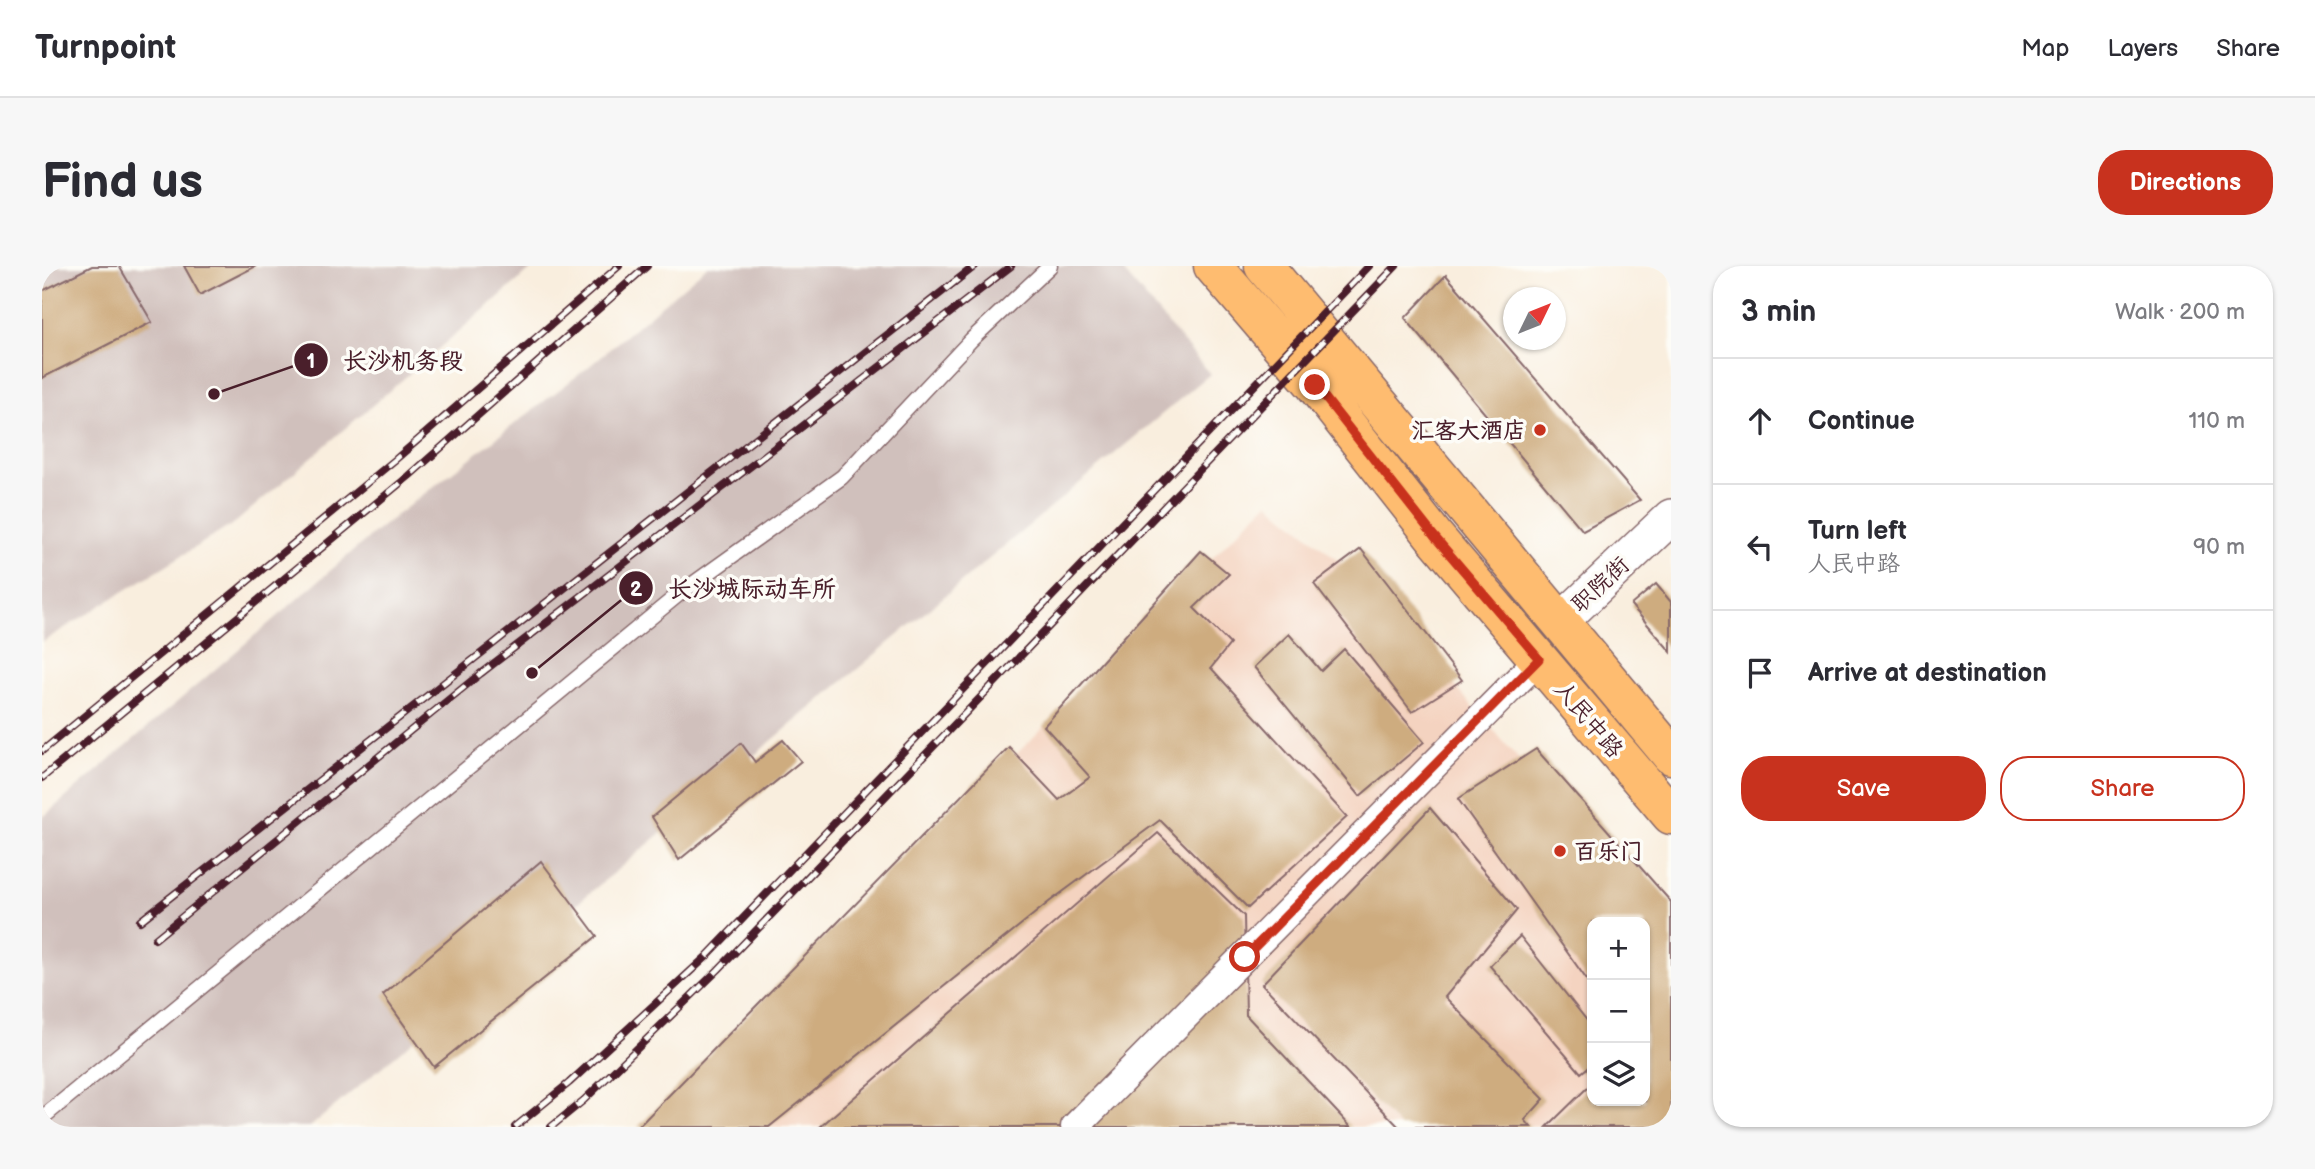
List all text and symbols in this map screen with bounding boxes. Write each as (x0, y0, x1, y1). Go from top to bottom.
text: Turnpoint (35, 28, 176, 68)
text: Map (2021, 34, 2069, 63)
text: Layers (2107, 34, 2178, 63)
text: Share (2216, 34, 2280, 63)
button: Directions (2098, 150, 2273, 215)
text: Find us (42, 153, 203, 212)
north arrow (1503, 287, 1566, 350)
text: 3 min (1741, 294, 1816, 330)
text: Walk · 200 m (2115, 298, 2245, 326)
callout: 长沙机务段 (294, 338, 477, 383)
text: 长沙机务段 (343, 347, 463, 376)
text: 1 (307, 349, 315, 374)
route end (1299, 369, 1330, 400)
icon: ahead (1741, 402, 1779, 440)
text: Continue (1808, 406, 1915, 437)
text: 110 m (2188, 407, 2245, 435)
place label: 汇客大酒店 (1411, 417, 1526, 445)
marker: 汇客大酒店 (1532, 422, 1548, 438)
text: Turn left (1808, 516, 1907, 547)
icon: left (1741, 528, 1779, 566)
text: 90 m (2193, 533, 2245, 561)
text: 人民中路 (1808, 550, 1900, 578)
street label: 职院街 (1566, 551, 1635, 618)
callout: 长沙城际动车所 (619, 566, 850, 611)
text: 长沙城际动车所 (668, 575, 836, 604)
text: 2 (630, 577, 643, 602)
icon: arrive (1741, 654, 1779, 692)
text: Arrive at destination (1808, 658, 2047, 689)
street label: 人民中路 (1548, 675, 1629, 764)
button: Save (1741, 756, 1986, 821)
button: Share (2000, 756, 2245, 821)
place label: 百乐门 (1574, 838, 1643, 866)
marker: 百乐门 (1552, 843, 1568, 859)
map controls (1587, 917, 1650, 1106)
button: + (1587, 917, 1650, 980)
route start (1229, 941, 1260, 972)
button: − (1587, 980, 1650, 1043)
button: layers (1587, 1043, 1650, 1106)

